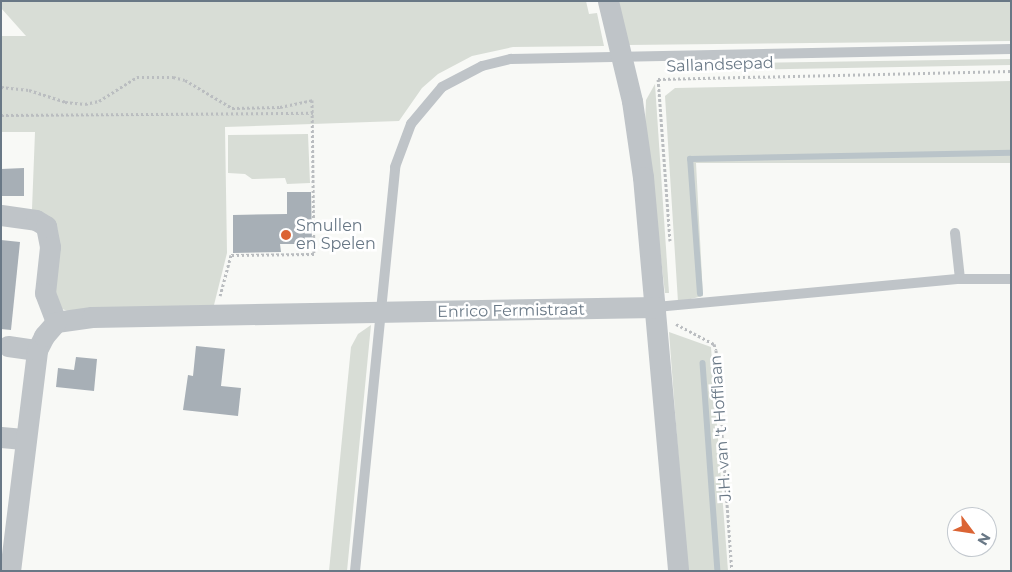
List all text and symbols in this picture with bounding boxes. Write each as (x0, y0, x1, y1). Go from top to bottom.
street label: Sallandsepad (666, 54, 774, 76)
place label: Smullen en Spelen (296, 216, 376, 254)
marker: Smullen en Spelen (280, 229, 292, 241)
street label: Enrico Fermistraat (437, 300, 585, 322)
street label: J.H. van 't Hofflaan (706, 354, 736, 502)
north arrow (947, 507, 997, 557)
text: N (973, 530, 995, 549)

